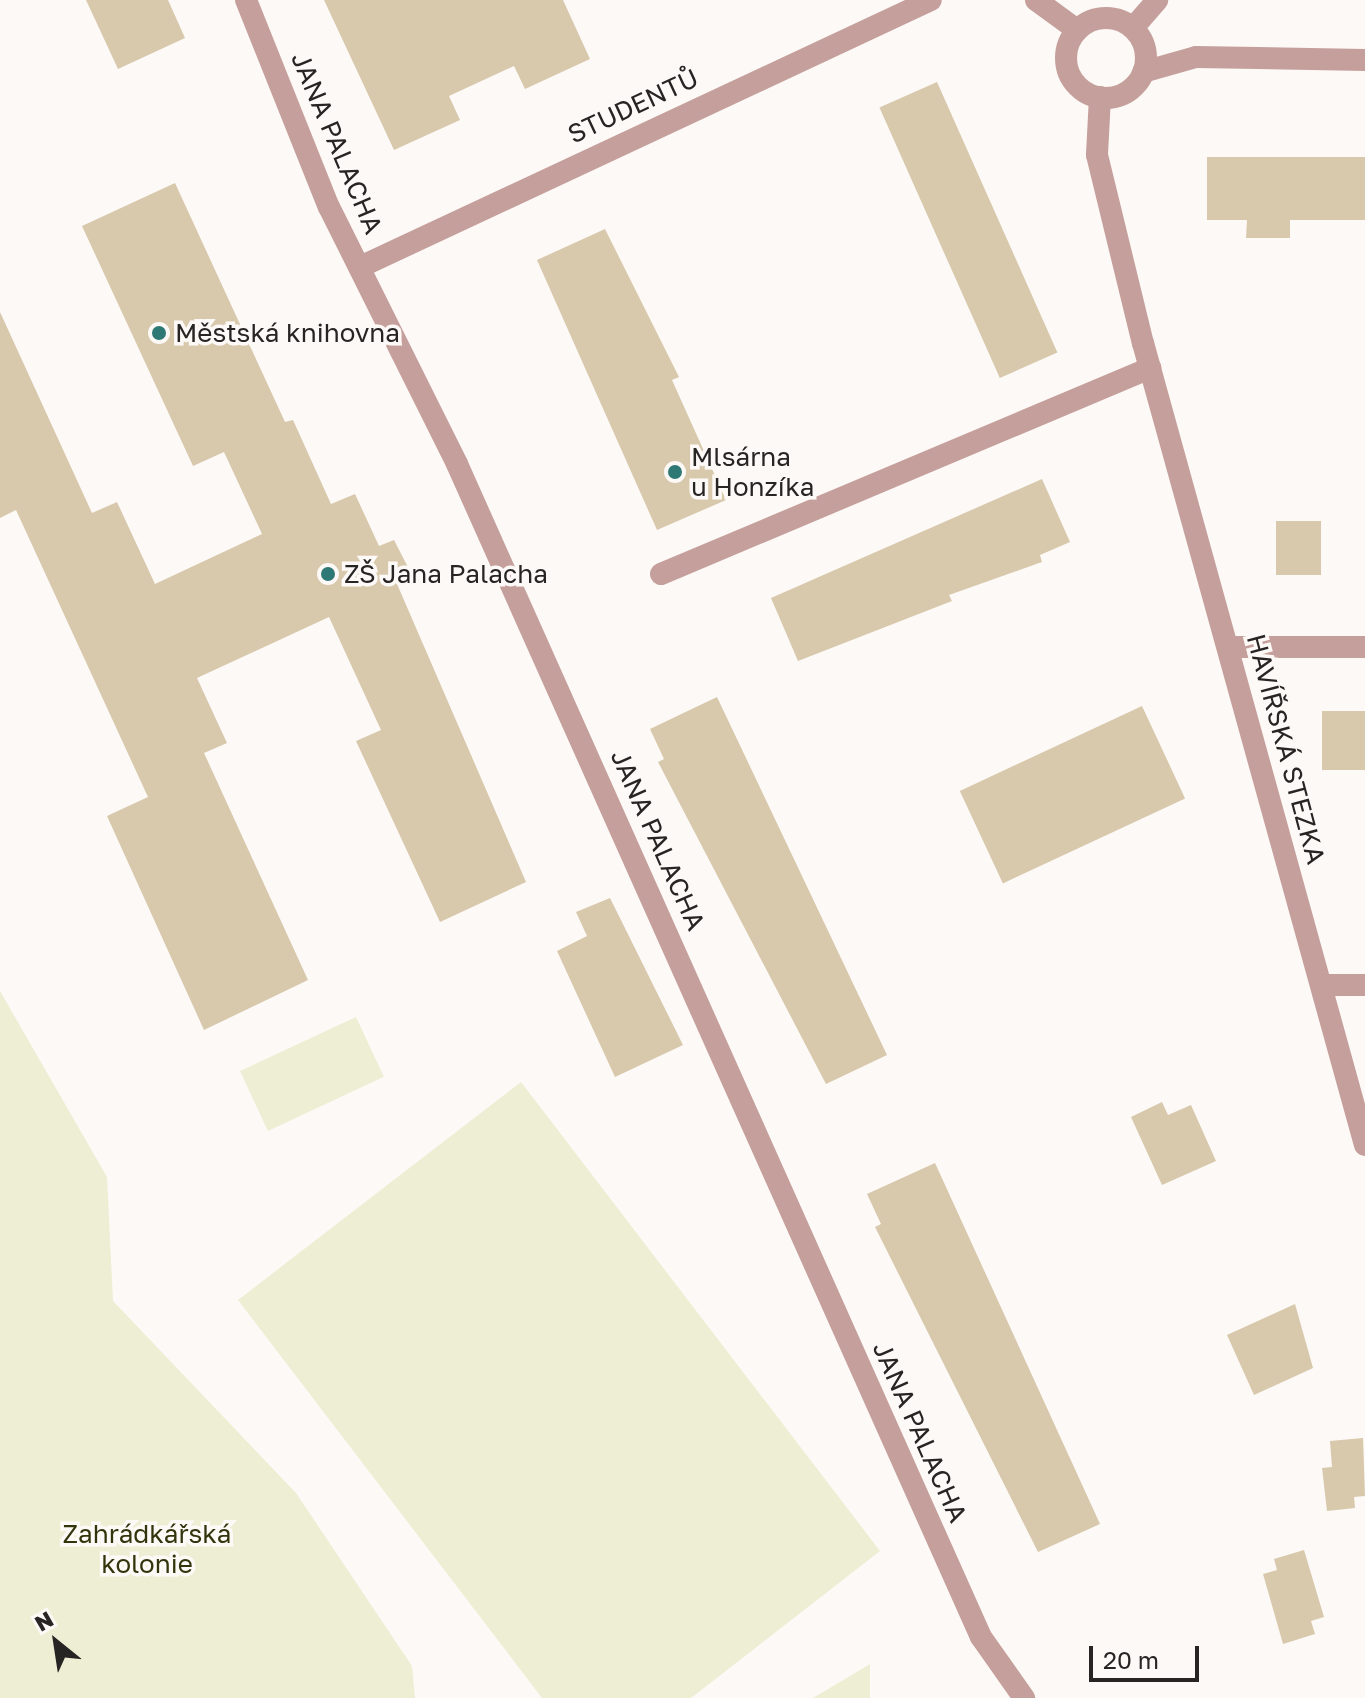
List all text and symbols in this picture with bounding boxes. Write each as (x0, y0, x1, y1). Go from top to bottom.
street label: JANA PALACHA (285, 47, 389, 239)
street label: STUDENTŮ (563, 62, 703, 150)
place label: Městská knihovna (175, 317, 400, 349)
marker: Městská knihovna (150, 324, 168, 342)
place label: Mlsárna u Honzíka (691, 441, 814, 502)
marker: Mlsárna u Honzíka (666, 463, 684, 481)
place label: ZŠ Jana Palacha (344, 558, 548, 590)
marker: ZŠ Jana Palacha (319, 565, 337, 583)
street label: HAVÍŘSKÁ STEZKA (1240, 631, 1332, 867)
street label: JANA PALACHA (604, 745, 712, 935)
street label: JANA PALACHA (866, 1337, 974, 1527)
park label: Zahrádkářská kolonie (63, 1518, 231, 1580)
north arrow (16, 1602, 96, 1682)
text: N (30, 1605, 58, 1637)
scale bar (1093, 1630, 1203, 1680)
text: 20 m (1103, 1645, 1159, 1674)

